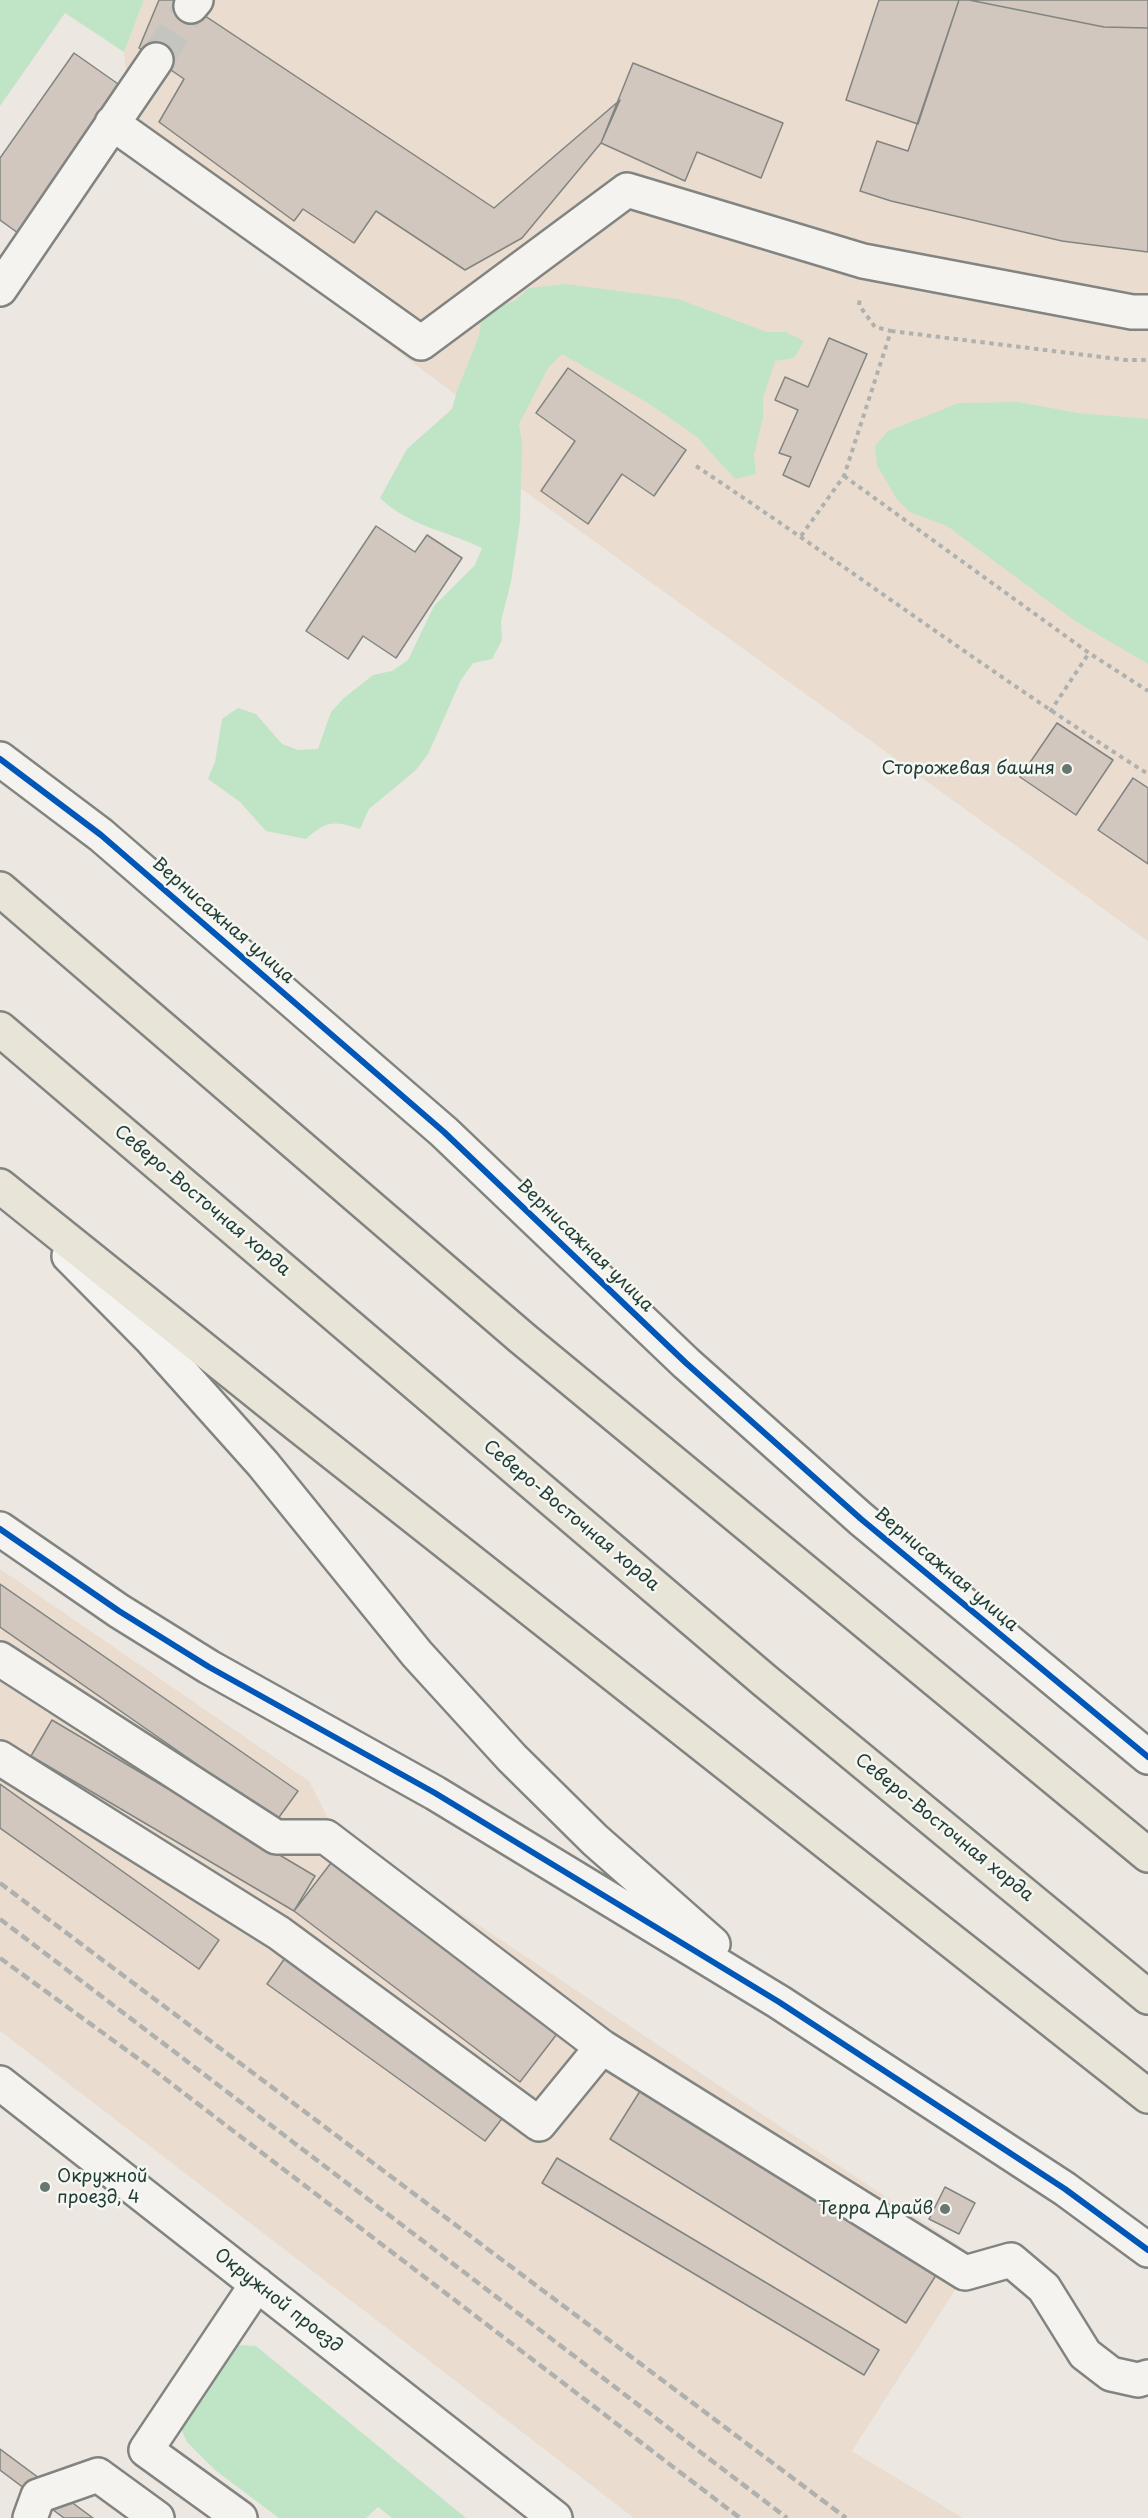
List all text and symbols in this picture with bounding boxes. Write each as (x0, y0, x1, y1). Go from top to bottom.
place label: Сторожевая башня (882, 758, 1055, 780)
marker: Сторожевая башня (1060, 762, 1074, 776)
street label: Вернисажная улица (148, 853, 298, 989)
street label: Северо-Восточная хорда (110, 1121, 294, 1281)
street label: Вернисажная улица (512, 1175, 658, 1317)
street label: Северо-Восточная хорда (479, 1436, 663, 1596)
street label: Вернисажная улица (870, 1503, 1022, 1637)
street label: Северо-Восточная хорда (850, 1749, 1038, 1907)
place label: Окружной проезд, 4 (57, 2166, 147, 2208)
marker: Окружной проезд, 4 (38, 2180, 52, 2194)
place label: Терра Драйв (818, 2198, 933, 2220)
marker: Терра Драйв (938, 2202, 952, 2216)
street label: Окружной проезд (210, 2244, 346, 2358)

